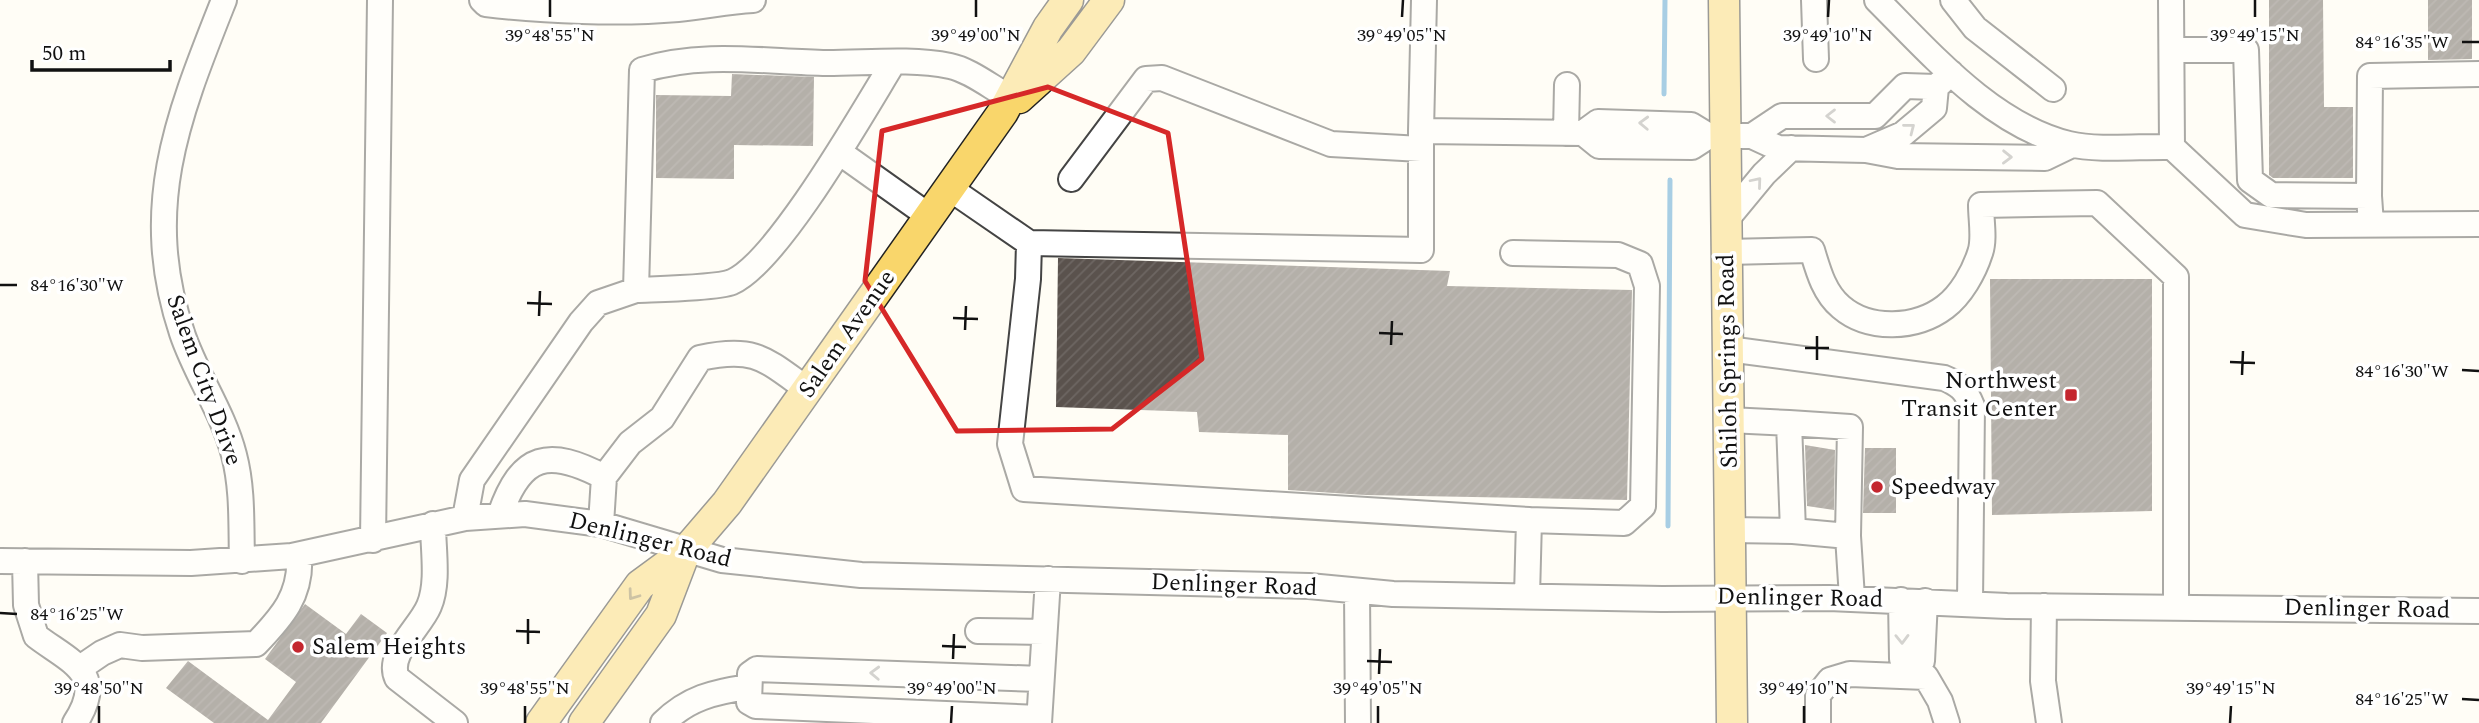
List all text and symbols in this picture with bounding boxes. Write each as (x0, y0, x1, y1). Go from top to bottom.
text: 39°48'55"N (505, 22, 595, 49)
text: 39°49'00"N (931, 22, 1021, 49)
text: 39°49'05"N (1357, 22, 1447, 49)
text: 39°49'10"N (1783, 22, 1873, 49)
text: 39°49'15"N (2210, 22, 2300, 49)
scale bar (32, 28, 170, 72)
text: 84°16'35"W (2355, 29, 2449, 56)
text: 50 m (42, 38, 86, 70)
one-way arrow (1825, 108, 1836, 124)
one-way arrow (1639, 116, 1650, 131)
one-way arrow (1902, 124, 1914, 137)
one-way arrow (2003, 149, 2013, 165)
one-way arrow (1749, 178, 1761, 191)
street label: Shiloh Springs Road (1708, 253, 1748, 469)
street label: Salem Avenue (789, 262, 905, 406)
text: 84°16'30"W (30, 272, 124, 299)
street label: Salem City Drive (156, 289, 252, 471)
text: 84°16'30"W (2355, 358, 2449, 385)
place label: Northwest Transit Center (1901, 363, 2057, 427)
marker: Northwest Transit Center (2063, 387, 2079, 403)
place label: Speedway (1891, 469, 1997, 505)
marker: Speedway (1869, 479, 1885, 495)
street label: Denlinger Road (565, 502, 735, 578)
street label: Denlinger Road (1150, 564, 1318, 606)
street label: Denlinger Road (1716, 579, 1884, 617)
one-way arrow (629, 587, 641, 600)
street label: Denlinger Road (2283, 590, 2451, 628)
text: 84°16'25"W (30, 601, 124, 628)
place label: Salem Heights (312, 629, 466, 665)
one-way arrow (1894, 634, 1909, 645)
marker: Salem Heights (290, 639, 306, 655)
one-way arrow (869, 666, 880, 681)
text: 39°48'50"N (54, 675, 144, 702)
text: 39°48'55"N (480, 675, 570, 702)
text: 39°49'00"N (907, 675, 997, 702)
text: 39°49'05"N (1333, 675, 1423, 702)
text: 39°49'10"N (1759, 675, 1849, 702)
text: 39°49'15"N (2186, 675, 2276, 702)
text: 84°16'25"W (2355, 686, 2449, 713)

